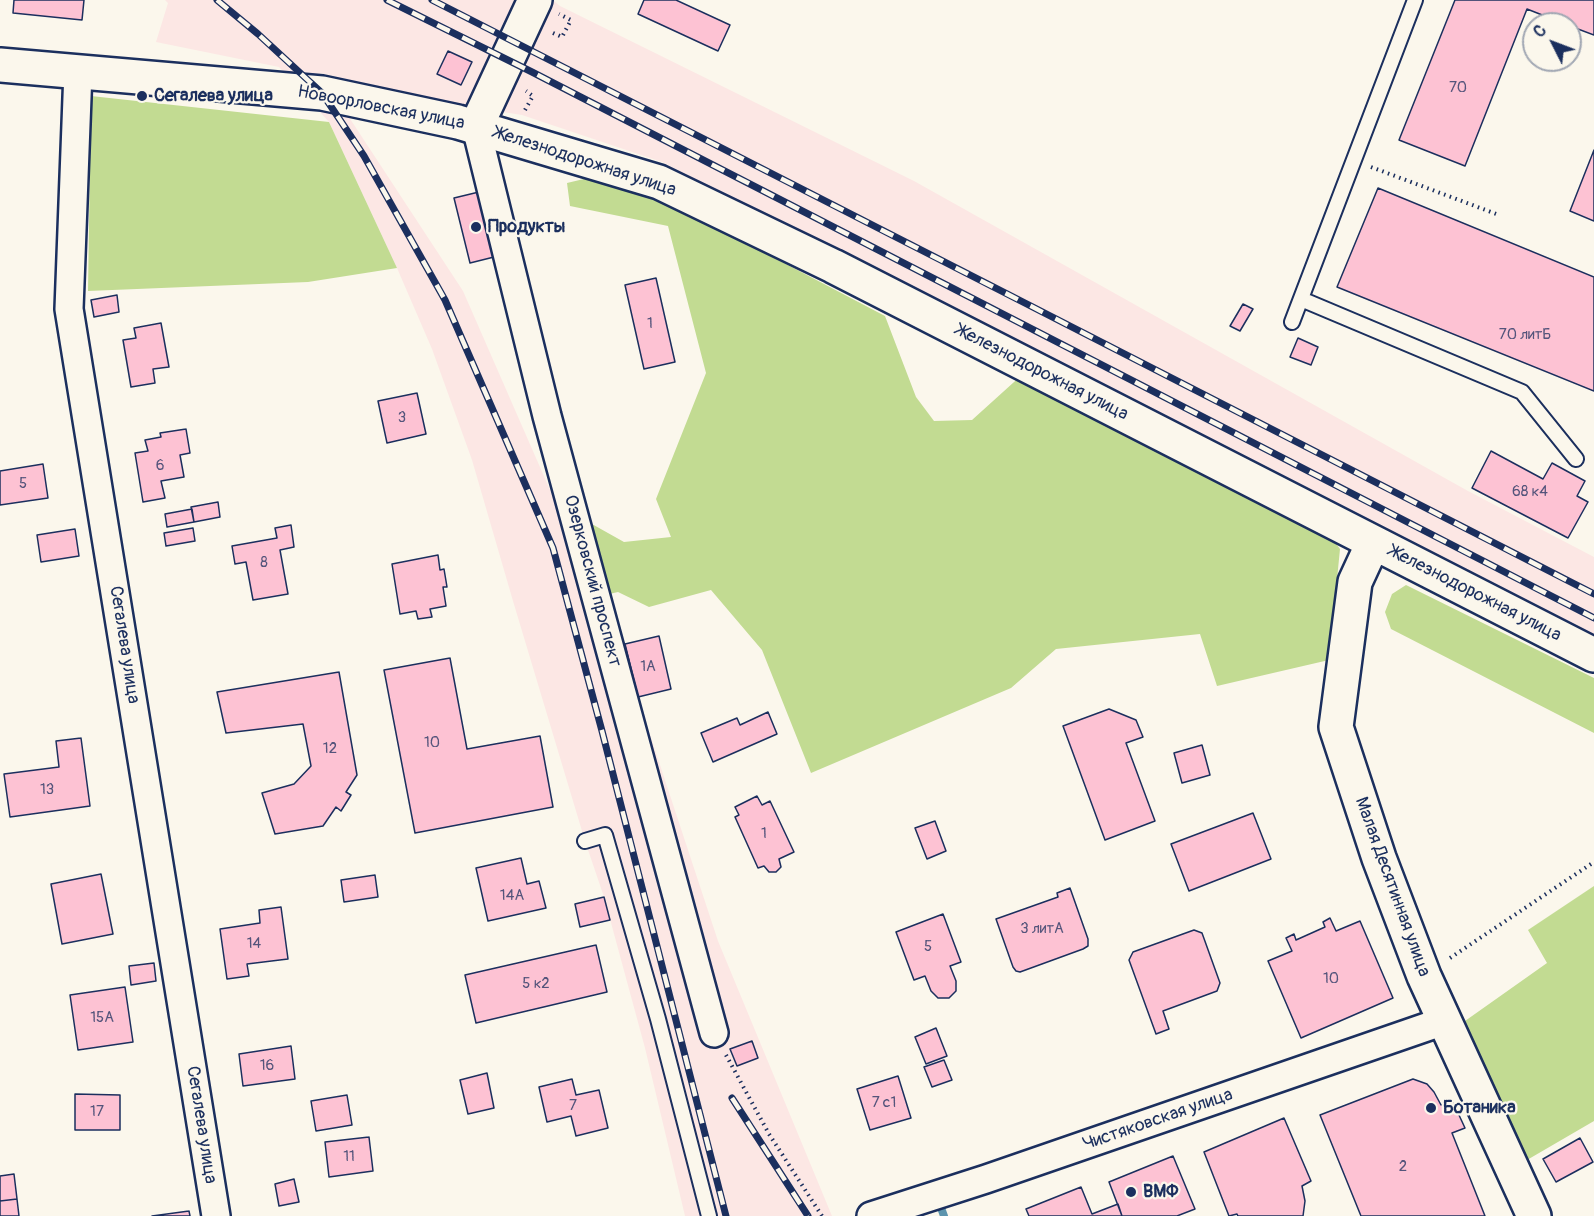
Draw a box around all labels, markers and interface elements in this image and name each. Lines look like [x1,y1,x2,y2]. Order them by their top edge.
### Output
north arrow [1522,12,1582,72]
text: С [1529,21,1551,42]
house number: 70 [1449,79,1467,97]
street label: Новоорловская улица [296,81,466,135]
place label: Сегалева улица [154,85,273,107]
marker: Сегалева улица [135,89,149,103]
street label: Железнодорожная улица [491,122,679,202]
place label: Продукты [488,216,565,238]
marker: Продукты [469,220,483,234]
house number: 1 [647,315,653,333]
street label: Железнодорожная улица [952,320,1132,426]
house number: 70 литБ [1499,326,1551,344]
house number: 3 [398,409,406,427]
house number: 6 [156,457,164,475]
house number: 5 [19,475,27,493]
house number: 68 к4 [1512,483,1548,501]
street label: Озерковский проспект [559,493,625,669]
street label: Железнодорожная улица [1385,541,1565,647]
house number: 8 [260,554,268,572]
street label: Сегалева улица [104,585,144,705]
house number: 1А [640,658,656,676]
house number: 10 [424,734,440,752]
house number: 12 [323,740,337,758]
house number: 13 [40,781,54,799]
street label: Малая Десятинная улица [1349,794,1435,980]
house number: 1 [761,825,767,843]
house number: 14А [500,887,524,905]
house number: 3 литА [1020,920,1064,938]
house number: 14 [247,935,261,953]
house number: 5 [924,938,932,956]
house number: 10 [1323,970,1339,988]
house number: 5 к2 [522,975,550,993]
house number: 15А [90,1009,114,1027]
house number: 16 [260,1057,274,1075]
street label: Сегалева улица [181,1065,221,1185]
street label: Чистяковская улица [1080,1084,1236,1156]
house number: 7 с1 [872,1094,896,1112]
house number: 7 [569,1097,577,1115]
place label: Ботаника [1443,1097,1516,1119]
marker: Ботаника [1424,1101,1438,1115]
house number: 17 [90,1103,104,1121]
house number: 11 [343,1148,355,1166]
house number: 2 [1399,1158,1407,1176]
place label: ВМФ [1143,1181,1178,1203]
marker: ВМФ [1124,1185,1138,1199]

